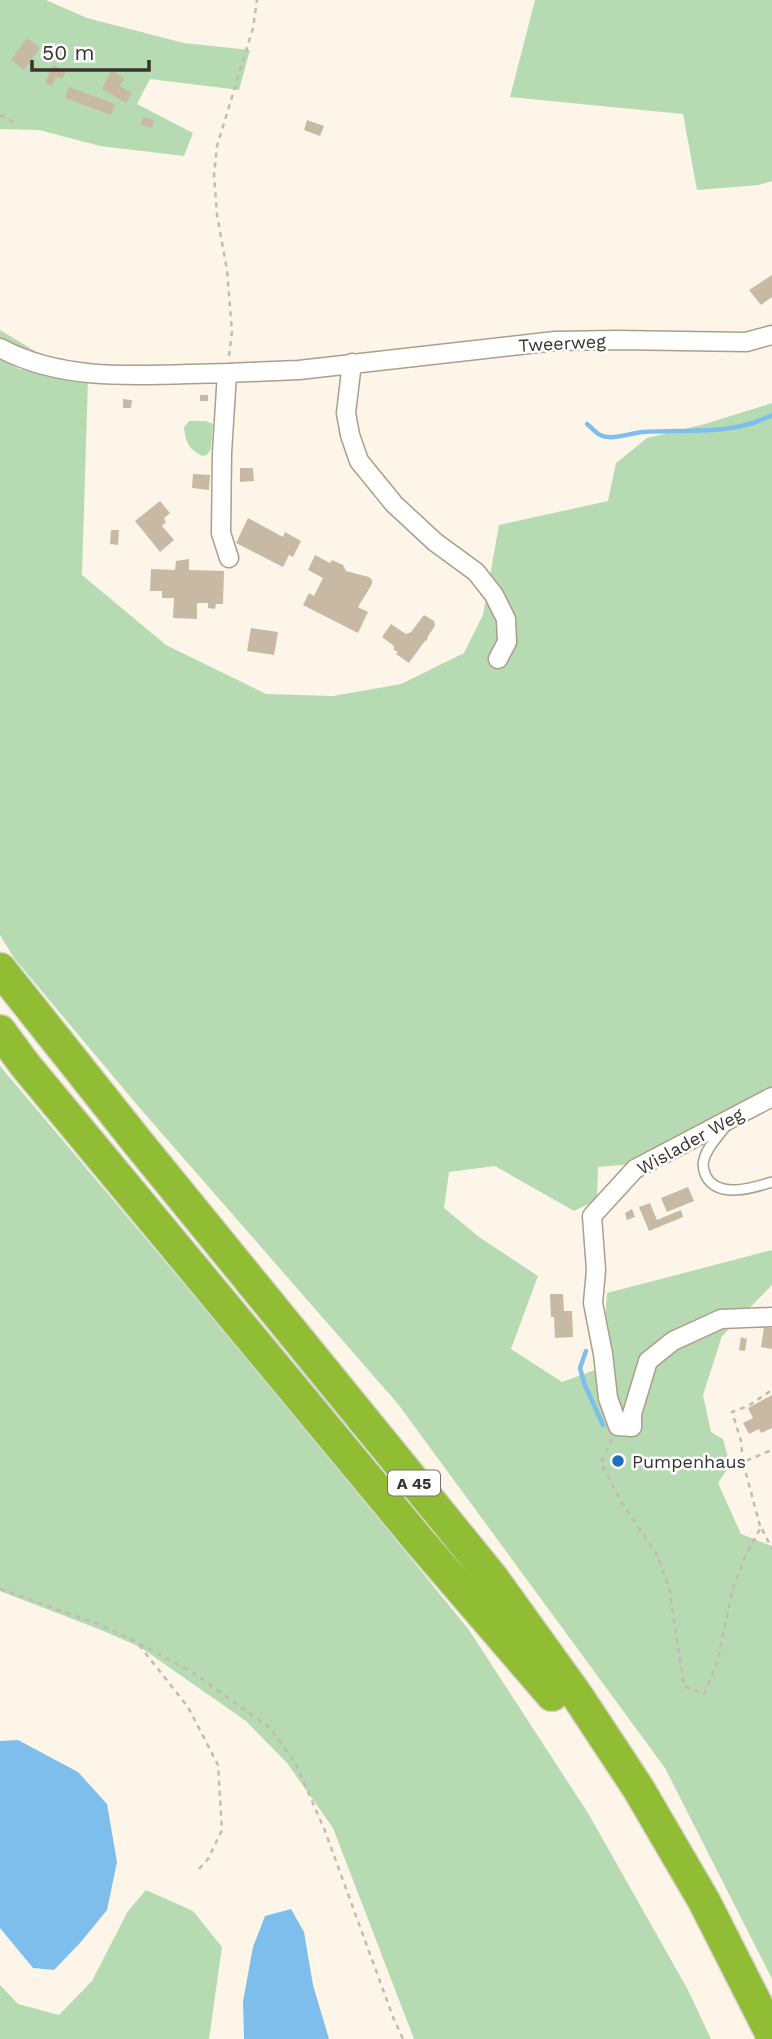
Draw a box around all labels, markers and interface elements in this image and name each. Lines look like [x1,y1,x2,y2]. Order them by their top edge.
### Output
scale bar [32,28,149,72]
text: 50 m [42,40,94,65]
street label: Tweerweg [518,330,607,356]
street label: Wislader Weg [633,1103,747,1179]
place label: Pumpenhaus [632,1451,746,1472]
marker: Pumpenhaus [610,1453,626,1469]
road number: A 45 [388,1470,440,1496]

